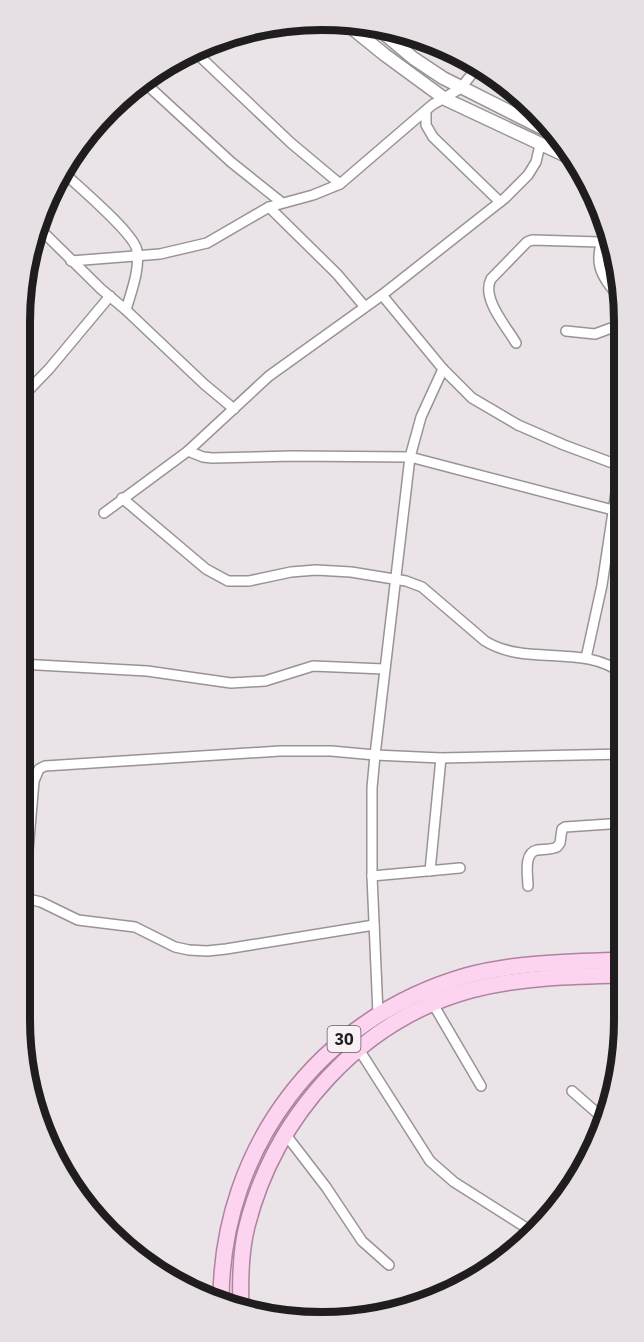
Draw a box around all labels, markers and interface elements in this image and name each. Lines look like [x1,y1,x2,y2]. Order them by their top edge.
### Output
road number: 30 [328,1026,360,1052]

